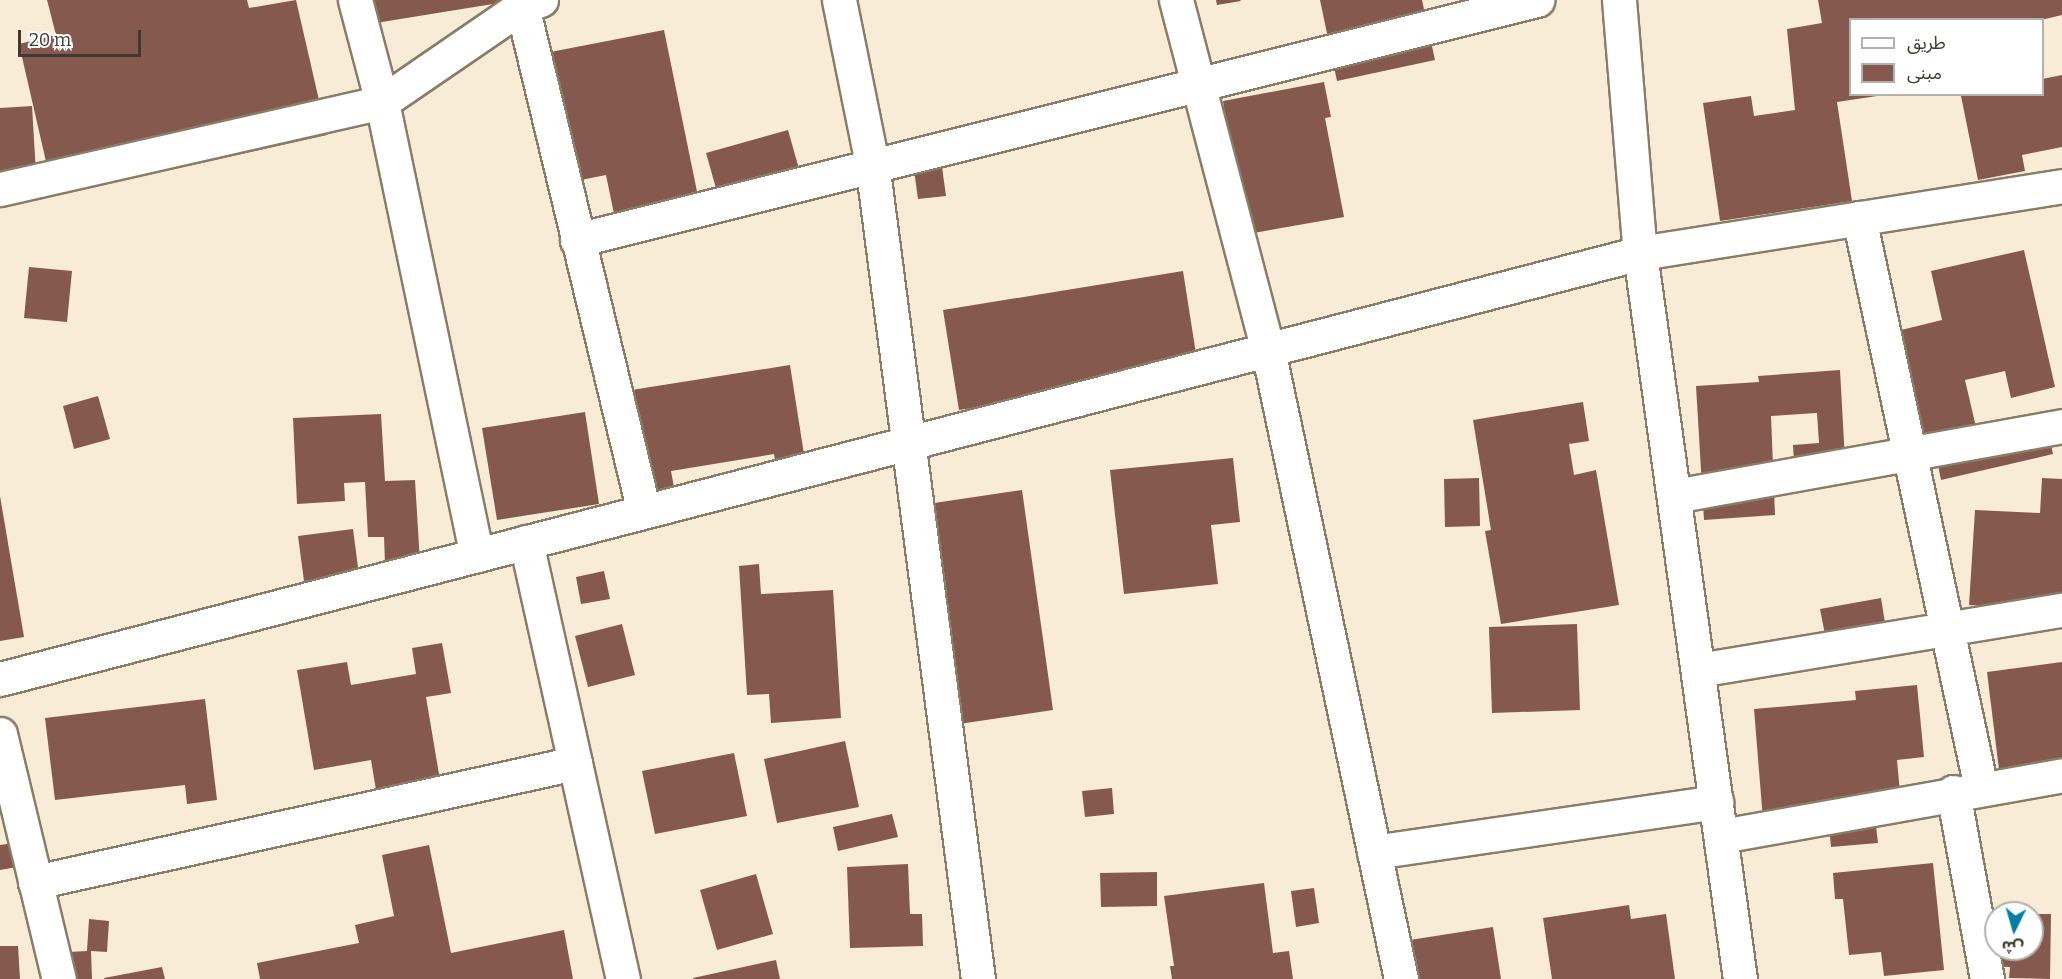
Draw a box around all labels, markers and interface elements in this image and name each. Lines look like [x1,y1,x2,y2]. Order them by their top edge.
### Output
scale bar [21,18,144,56]
legend [1849,18,2044,96]
text: 20 m [29,29,71,51]
text: طريق [1907,32,1946,54]
text: مبنى [1907,62,1942,84]
north arrow [1984,901,2044,961]
text: ش [2001,937,2024,958]

